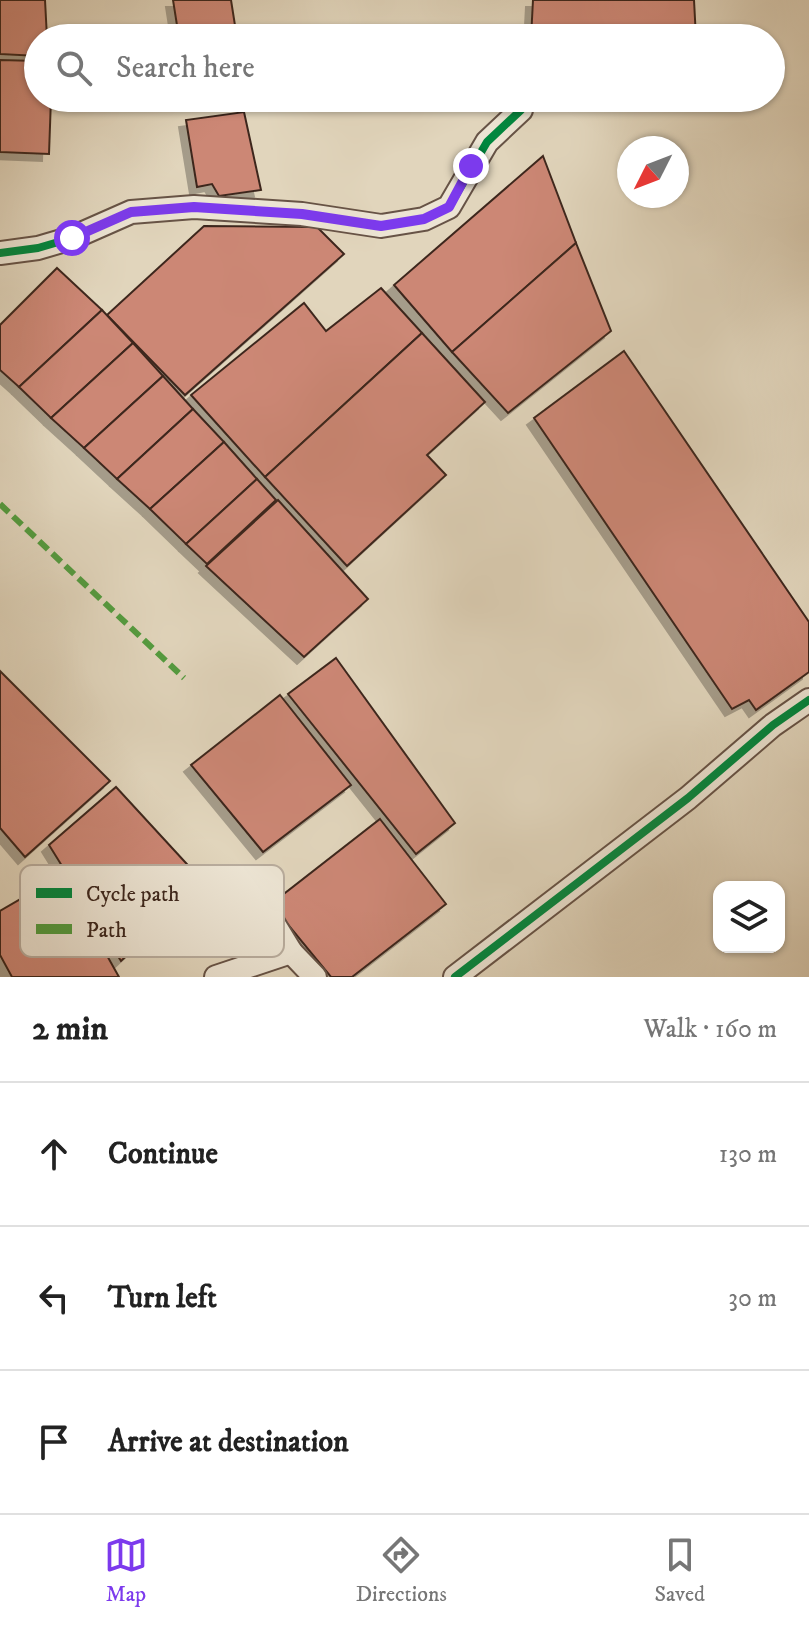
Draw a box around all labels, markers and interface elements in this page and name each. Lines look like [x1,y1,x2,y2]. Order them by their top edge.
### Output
search box [24,24,785,112]
icon: search [52,46,96,90]
text: Search here [116,50,255,87]
north arrow [617,136,689,208]
route end [453,148,489,184]
route start [54,220,90,256]
legend [20,865,284,957]
text: Cycle path [86,881,180,908]
map controls [713,881,785,953]
button: layers [713,881,785,953]
text: Path [86,917,127,944]
text: 2 min [32,1008,108,1050]
text: Walk · 160 m [644,1013,777,1046]
icon: ahead [32,1132,76,1176]
text: Continue [108,1136,218,1173]
text: 130 m [719,1138,777,1171]
icon: left [32,1276,76,1320]
text: Turn left [108,1280,217,1317]
text: 30 m [728,1282,777,1315]
icon: arrive [32,1420,76,1464]
text: Arrive at destination [108,1424,349,1461]
tab: Map [104,1533,148,1608]
tab: Directions [356,1533,447,1608]
tab: Saved [655,1533,705,1608]

